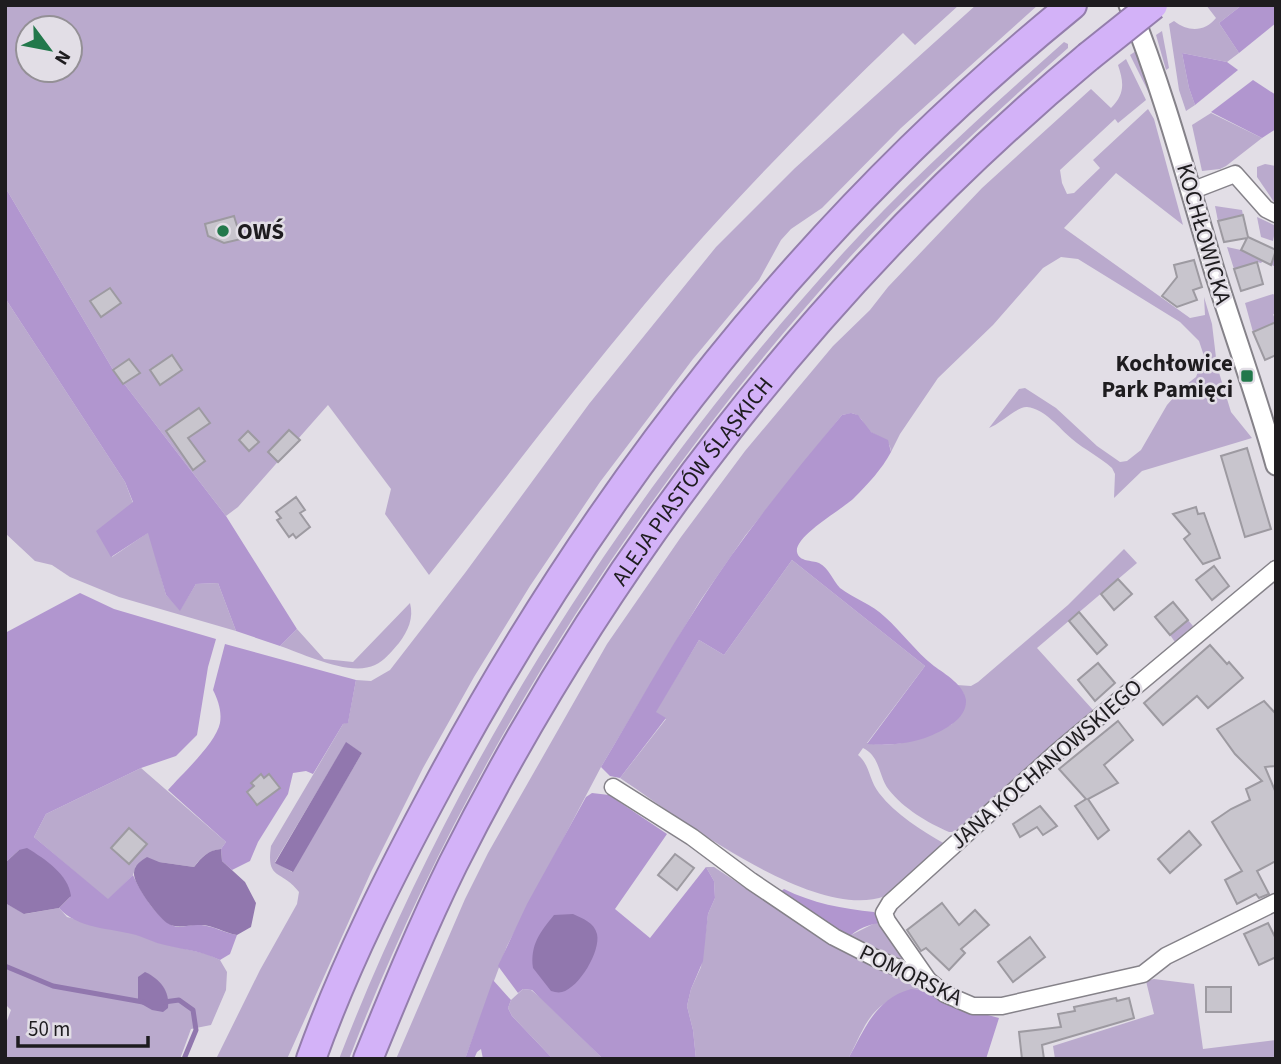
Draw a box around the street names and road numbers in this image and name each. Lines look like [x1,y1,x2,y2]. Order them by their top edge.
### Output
street label: KOCHŁOWICKA [1168,160,1240,309]
street label: ALEJA PIASTÓW ŚLĄSKICH [603,369,781,592]
street label: JANA KOCHANOWSKIEGO [943,671,1149,857]
street label: POMORSKA [854,936,969,1014]

